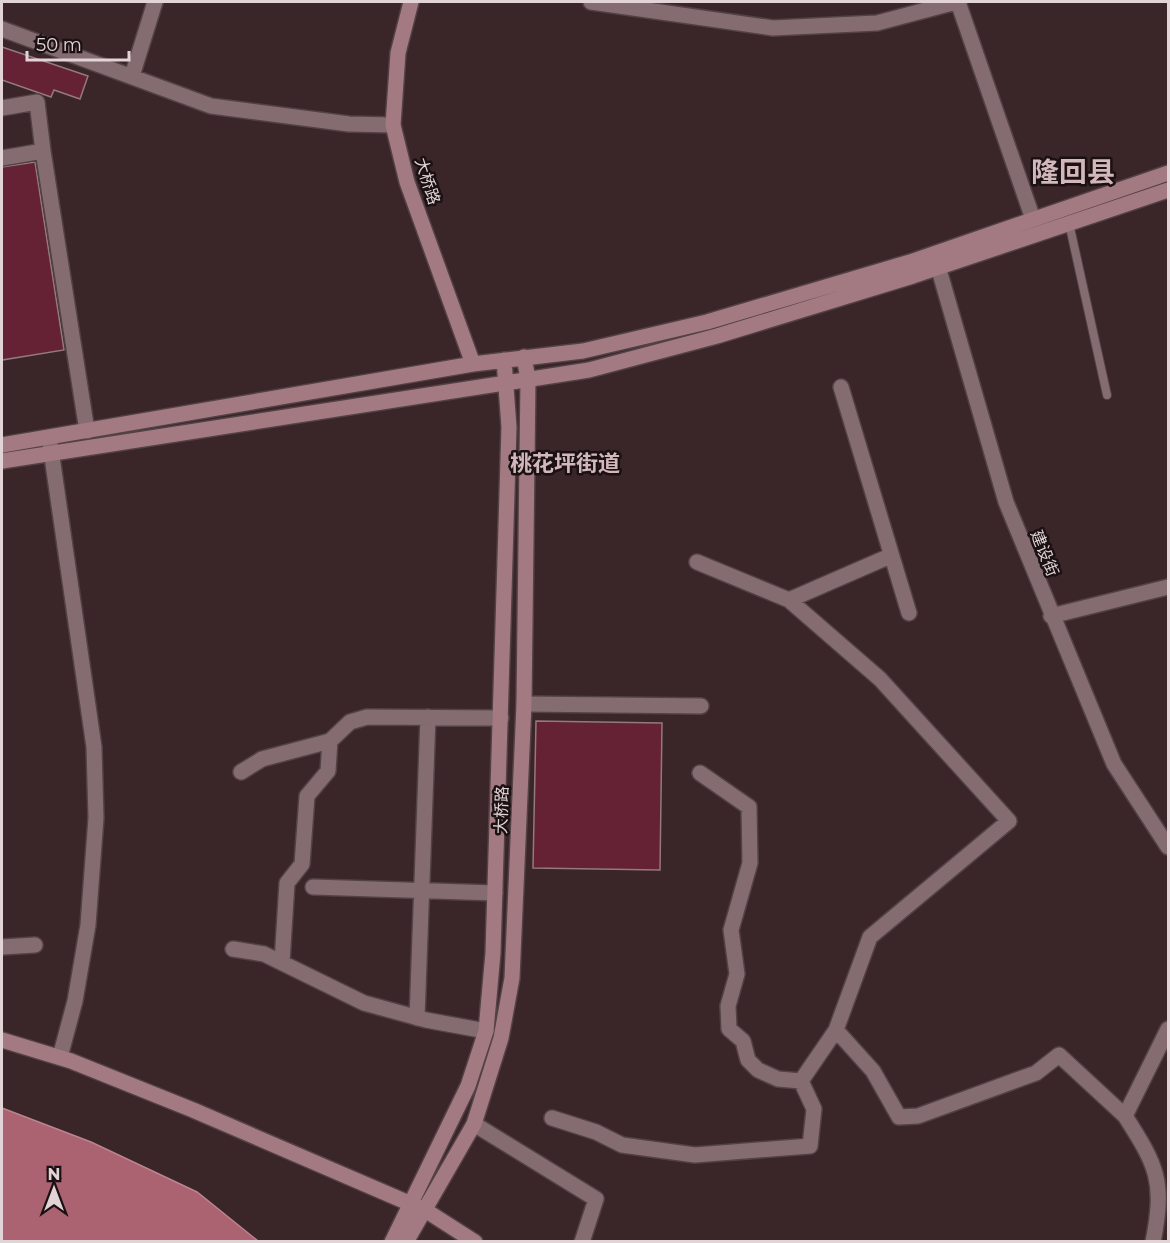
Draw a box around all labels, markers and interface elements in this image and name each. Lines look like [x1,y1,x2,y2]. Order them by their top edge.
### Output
scale bar [27,24,129,62]
text: 50 m [36,34,82,56]
street label: 大桥路 [411,155,444,207]
district label: 隆回县 [1031,155,1115,189]
district label: 桃花坪街道 [510,450,620,477]
street label: 建设街 [1027,527,1062,579]
street label: 大桥路 [491,786,512,834]
north arrow [24,1159,84,1219]
text: N [48,1165,60,1184]

